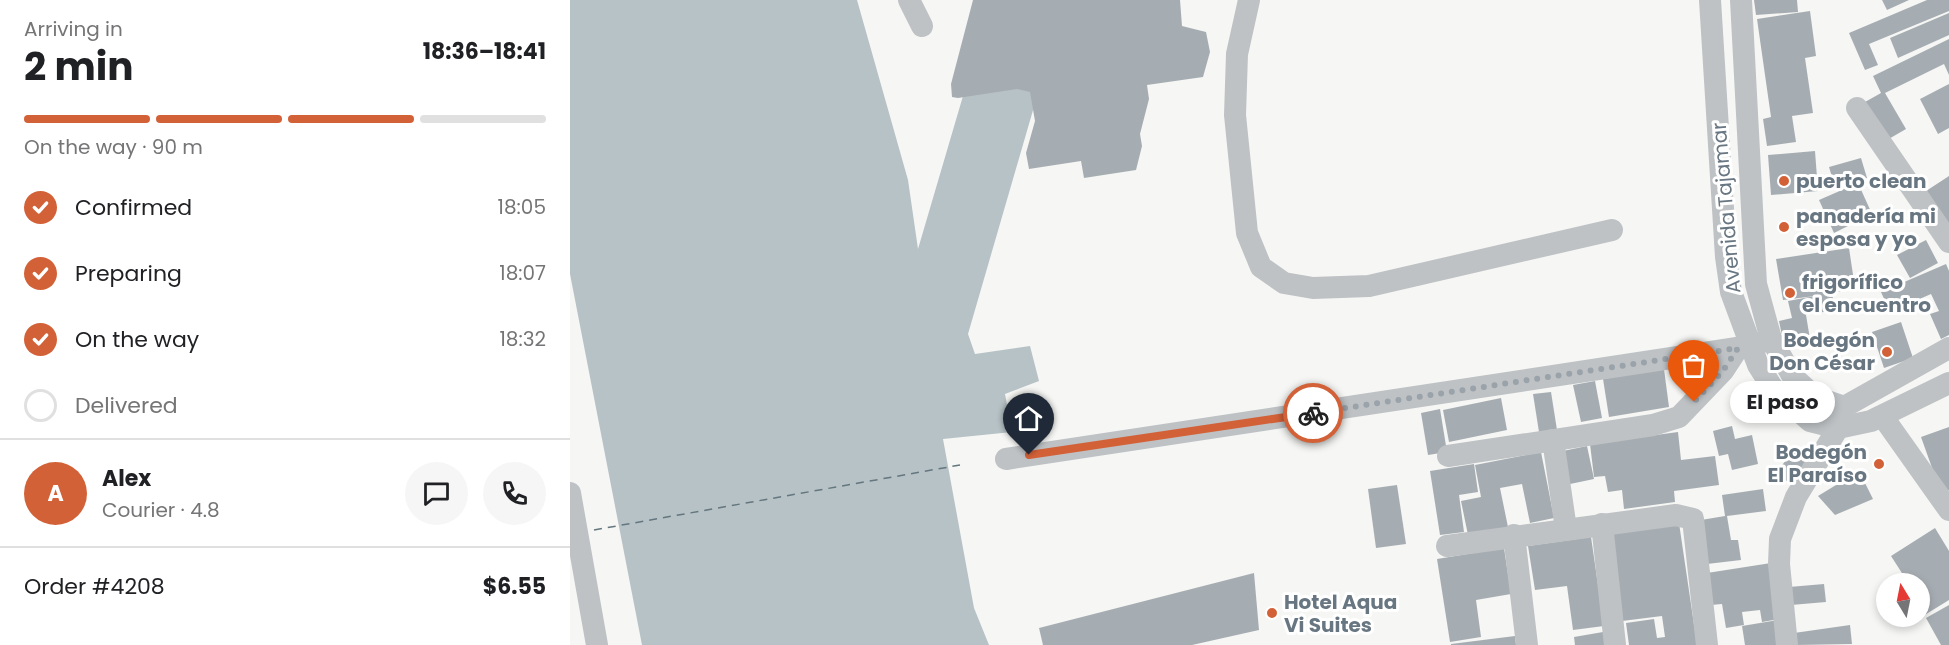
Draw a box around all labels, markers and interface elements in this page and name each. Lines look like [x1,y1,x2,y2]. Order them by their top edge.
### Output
text: Arriving in [24,15,123,43]
text: 18:36–18:41 [423,36,546,67]
text: 2 min [24,39,134,94]
street label: Avenida Tajamar [1705,121,1747,295]
text: On the way · 90 m [24,133,203,161]
place label: puerto clean [1796,167,1926,195]
marker: puerto clean [1777,174,1791,188]
icon: check [24,191,57,224]
text: Confirmed [75,192,192,223]
text: 18:05 [498,193,546,221]
place label: panadería mi esposa y yo [1796,202,1936,253]
marker: panadería mi esposa y yo [1777,220,1791,234]
icon: check [24,257,57,290]
text: Preparing [75,258,182,289]
text: 18:07 [499,259,546,287]
place label: frigorífico el encuentro [1802,268,1931,319]
marker: frigorífico el encuentro [1783,286,1797,300]
icon: check [24,323,57,356]
text: On the way [75,324,199,355]
text: 18:32 [499,325,546,353]
place label: Bodegón Don César [1769,326,1875,377]
pin [1668,340,1719,402]
marker: Bodegón Don César [1880,345,1894,359]
icon: bag [1677,349,1710,382]
callout: El paso [1730,381,1835,423]
courier [1283,383,1343,443]
text: El paso [1746,388,1819,416]
text: Delivered [75,390,178,421]
pin [1003,393,1054,455]
icon: bike [1297,397,1330,430]
icon: home [1012,402,1045,435]
place label: Bodegón El Paraíso [1768,438,1867,489]
marker: Bodegón El Paraíso [1872,457,1886,471]
button: chat [405,462,468,525]
button: phone [483,462,546,525]
text: Alex [102,463,151,494]
text: A [47,478,64,509]
text: Courier · 4.8 [102,496,220,524]
text: Order #4208 [24,571,165,602]
text: $6.55 [483,571,546,602]
north arrow [1876,573,1930,627]
map controls [1876,573,1930,627]
place label: Hotel Aqua Vi Suites [1284,588,1397,639]
marker: Hotel Aqua Vi Suites [1265,606,1279,620]

